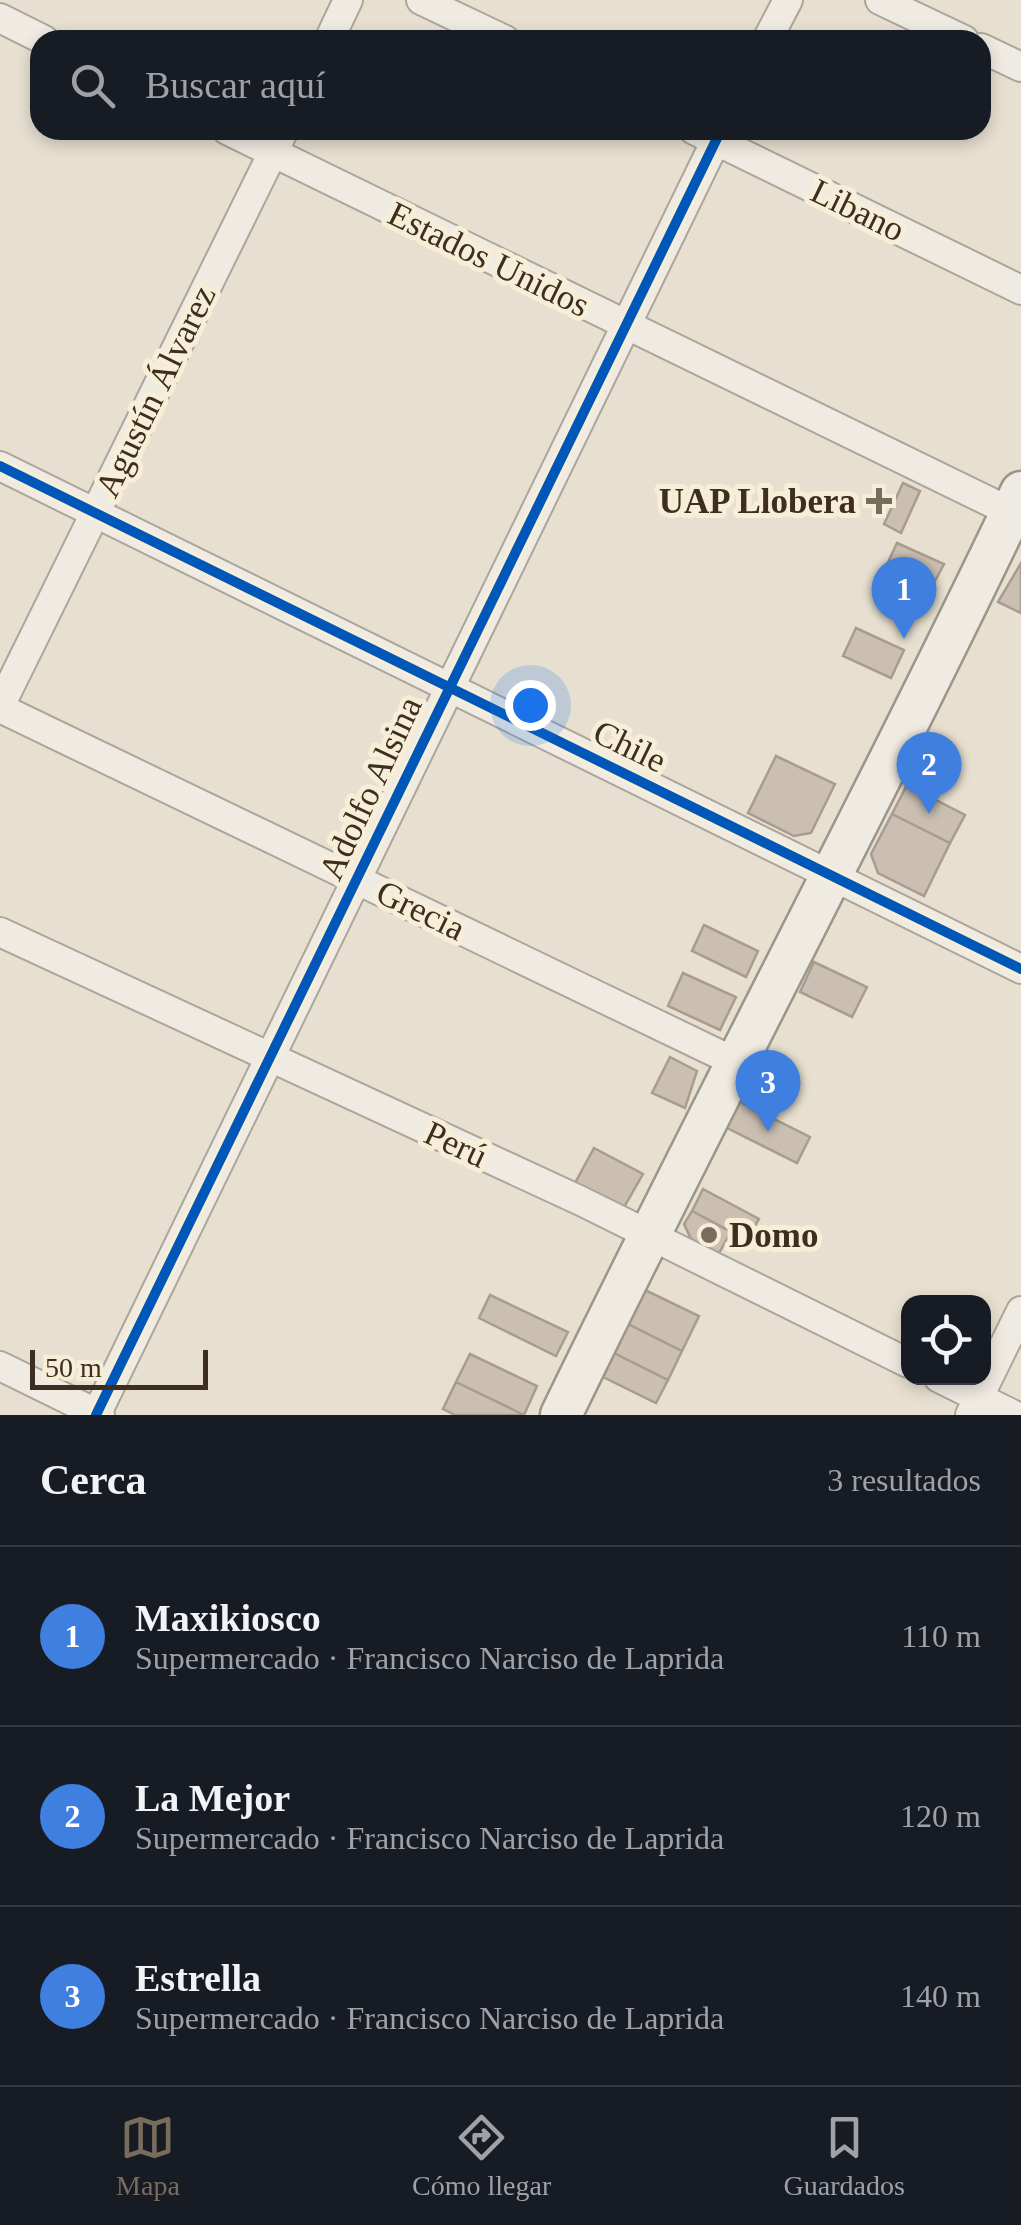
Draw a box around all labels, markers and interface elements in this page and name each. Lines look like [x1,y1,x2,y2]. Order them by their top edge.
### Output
search box [30,30,991,140]
icon: search [65,58,120,113]
text: Buscar aquí [145,64,325,106]
street label: Libano [805,171,911,250]
street label: Estados Unidos [382,194,596,325]
street label: Agustín Álvarez [87,279,223,503]
place label: UAP Llobera [659,482,856,521]
marker: UAP Llobera [866,488,892,514]
pin: 1 [872,556,936,639]
your location [505,680,556,731]
street label: Adolfo Alsina [311,690,430,886]
street label: Chile [587,712,672,781]
pin: 2 [896,732,962,814]
street label: Grecia [370,872,472,949]
pin: 3 [736,1050,800,1132]
street label: Perú [418,1113,493,1176]
place label: Domo [729,1216,818,1255]
marker: Domo [698,1224,720,1246]
map controls [901,1295,991,1385]
button: locate [901,1295,991,1385]
scale bar [30,1345,208,1390]
text: 50 m [45,1352,102,1383]
text: Cerca [40,1457,147,1503]
text: 3 resultados [827,1462,981,1498]
text: Maxikiosco [135,1597,321,1639]
text: 1 [65,1618,81,1654]
text: 110 m [901,1618,981,1654]
text: Supermercado · Francisco Narciso de Laprida [135,1640,724,1676]
text: La Mejor [135,1777,290,1819]
text: 2 [65,1798,81,1834]
text: 120 m [900,1798,981,1834]
text: Supermercado · Francisco Narciso de Laprida [135,1820,724,1856]
text: Estrella [135,1957,261,1999]
text: 3 [65,1978,81,2014]
text: 140 m [900,1978,981,2014]
text: Supermercado · Francisco Narciso de Laprida [135,2000,724,2036]
tab: Mapa [116,2110,180,2202]
tab: Cómo llegar [412,2110,551,2202]
tab: Guardados [784,2110,905,2202]

